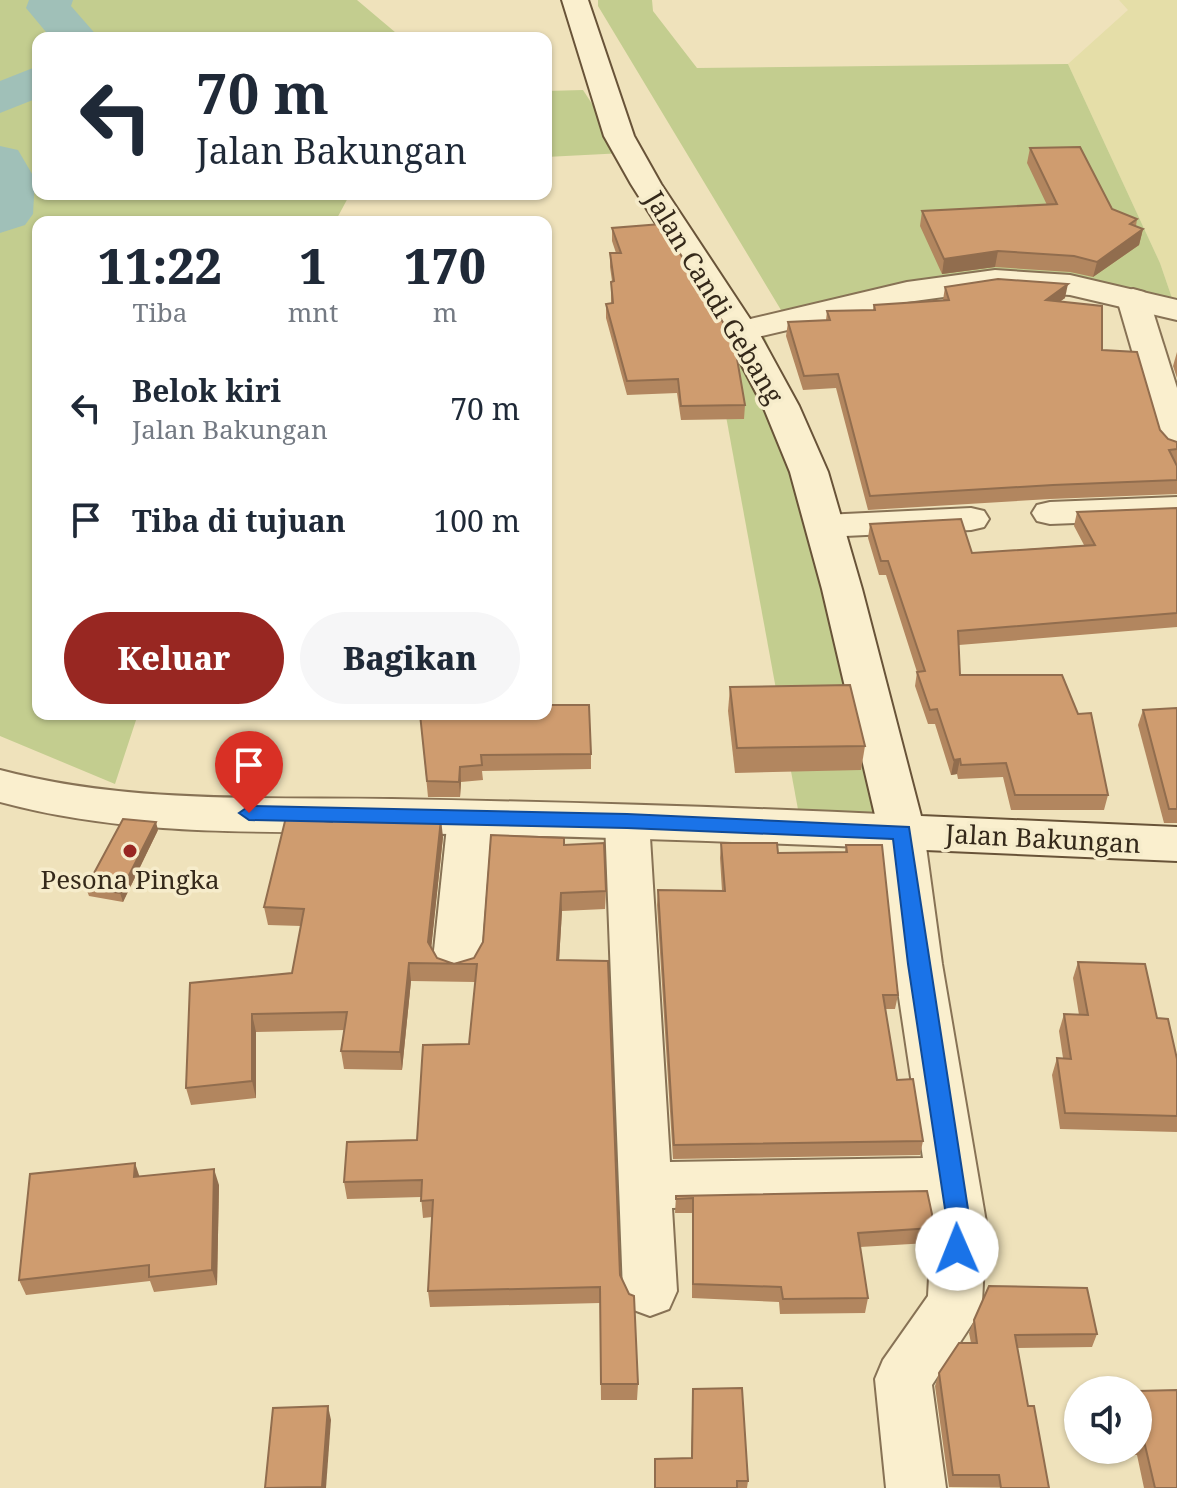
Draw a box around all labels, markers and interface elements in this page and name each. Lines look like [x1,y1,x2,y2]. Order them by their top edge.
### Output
text: 70 m [196,54,329,130]
icon: left [64,64,168,168]
text: Jalan Bakungan [196,126,467,175]
street label: Jalan Candi Gebang [637,183,793,410]
text: 11:22 [98,233,222,298]
text: 1 [299,233,327,298]
text: 170 [404,233,486,298]
text: Tiba [132,294,187,330]
text: mnt [288,294,338,330]
text: m [433,294,457,330]
text: Belok kiri [132,370,281,411]
icon: left [64,386,108,430]
text: 70 m [450,388,520,429]
text: Jalan Bakungan [132,411,328,447]
icon: arrive [64,498,108,542]
text: Tiba di tujuan [132,500,346,541]
text: 100 m [434,500,520,541]
button: Keluar [64,612,284,704]
button: Bagikan [300,612,520,704]
pin [215,731,283,813]
icon: arrive [227,743,271,787]
street label: Jalan Bakungan [943,815,1142,861]
marker: Pesona Pingka [121,842,139,860]
place label: Pesona Pingka [40,861,220,897]
position arrow [915,1207,999,1291]
map controls [1064,1376,1152,1464]
button: sound [1064,1376,1152,1464]

